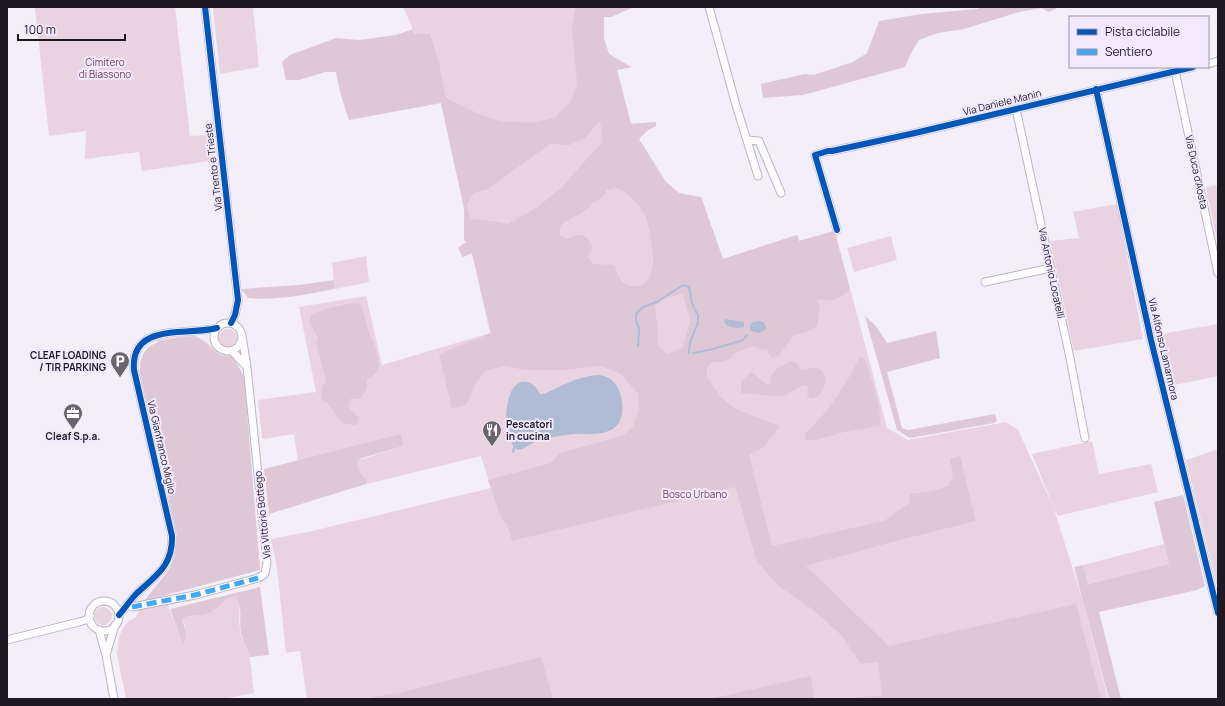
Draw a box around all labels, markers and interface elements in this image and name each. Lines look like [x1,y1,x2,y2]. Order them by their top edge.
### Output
scale bar [18,16,125,42]
legend [1069,16,1209,68]
text: 100 m [24,21,56,38]
text: Pista ciclabile [1105,23,1180,40]
text: Sentiero [1105,43,1152,60]
park label: Cimitero di Biassono [79,55,131,81]
street label: Via Daniele Manin [961,85,1043,119]
street label: Via Trento e Trieste [201,122,225,212]
street label: Via Duca d'Aosta [1182,134,1212,210]
street label: Via Antonio Locatelli [1036,226,1068,320]
street label: Via Alfonso Lamarmora [1145,297,1183,401]
place label: CLEAF LOADING / TIR PARKING [30,348,107,374]
parking icon: CLEAF LOADING / TIR PARKING [109,350,131,378]
street label: Via Gianfranco Miglio [144,399,180,495]
office icon: Cleaf S.p.a. [62,402,84,430]
place label: Pescatori in cucina [506,417,552,443]
restaurant icon: Pescatori in cucina [481,419,503,447]
place label: Cleaf S.p.a. [46,429,100,443]
street label: Via Vittorio Bottego [250,470,274,560]
park label: Bosco Urbano [663,487,727,501]

